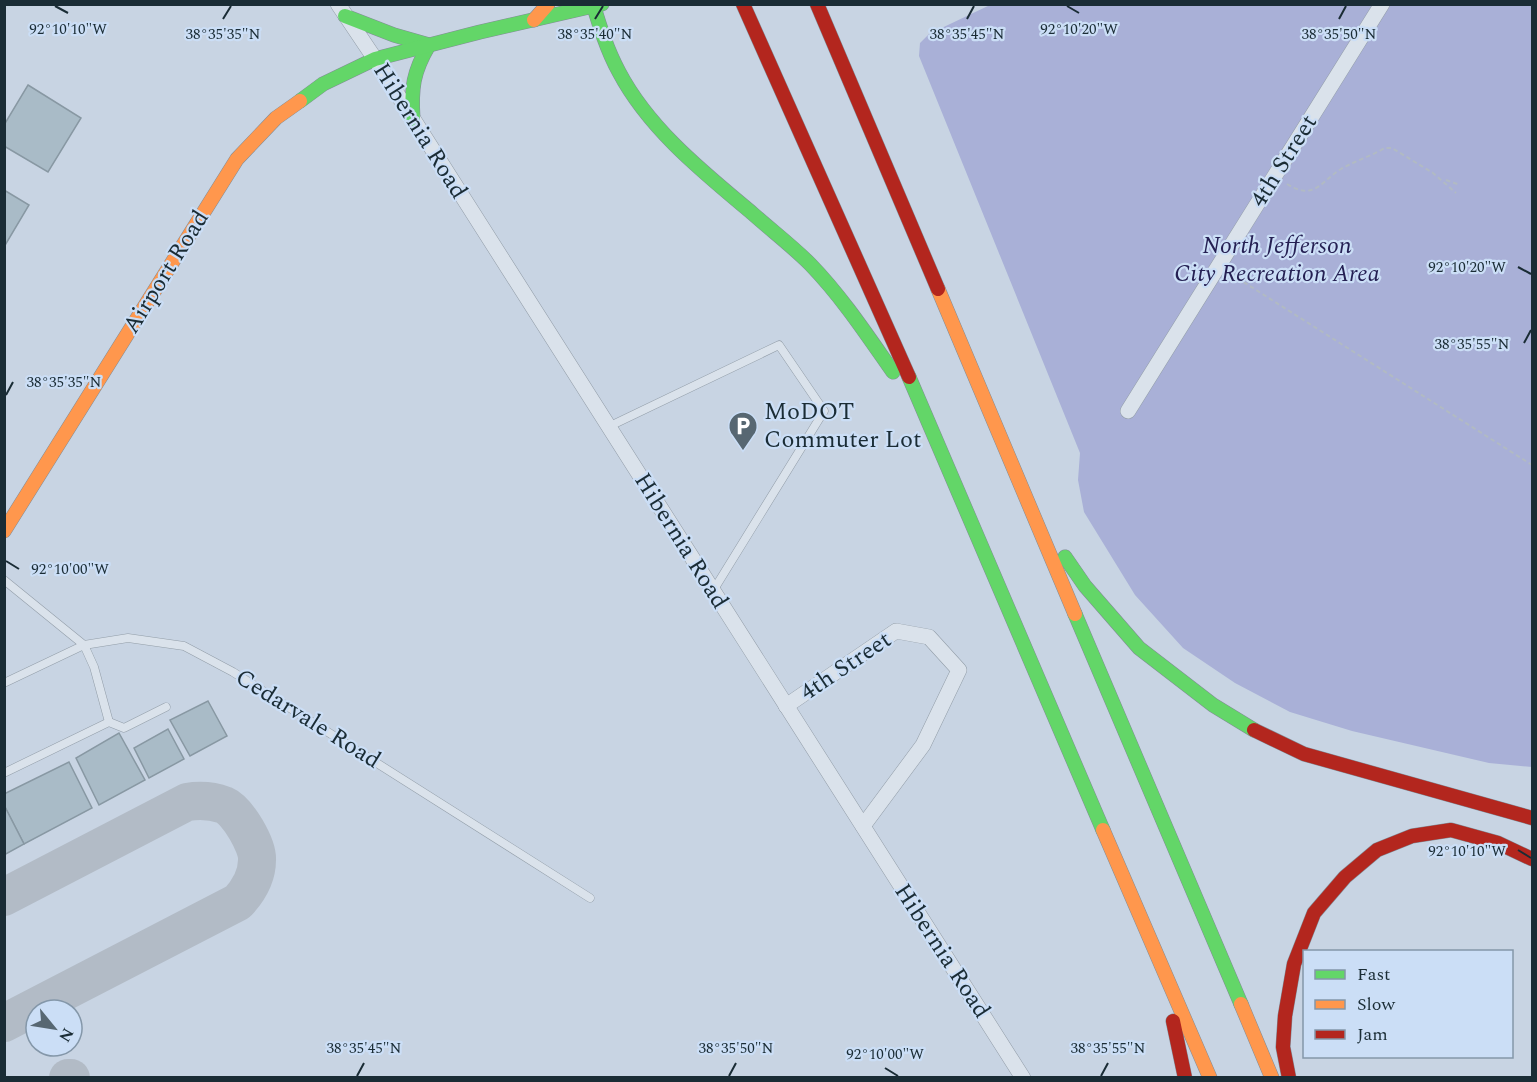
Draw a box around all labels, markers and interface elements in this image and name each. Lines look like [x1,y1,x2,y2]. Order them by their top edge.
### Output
text: 92°10'10"W [29,18,107,41]
text: 92°10'20"W [1040,18,1118,41]
text: 38°35'35"N [186,23,261,46]
text: 38°35'40"N [558,23,633,46]
text: 38°35'45"N [930,23,1005,46]
text: 38°35'50"N [1302,23,1377,46]
street label: Hibernia Road [364,56,476,206]
street label: 4th Street [1241,108,1327,214]
street label: Airport Road [114,203,218,341]
park label: North Jefferson City Recreation Area [1174,228,1380,292]
text: 92°10'20"W [1428,256,1506,279]
text: 38°35'55"N [1435,333,1510,356]
text: 38°35'35"N [27,371,102,394]
place label: MoDOT Commuter Lot [764,394,921,458]
parking icon: MoDOT Commuter Lot [727,410,759,452]
street label: Hibernia Road [625,466,737,616]
text: 92°10'00"W [31,558,109,581]
street label: 4th Street [793,622,899,710]
street label: Cedarvale Road [228,660,388,778]
text: 92°10'10"W [1428,840,1506,863]
street label: Hibernia Road [885,876,999,1026]
legend [1303,950,1513,1058]
text: Fast [1357,961,1390,988]
text: Slow [1357,991,1396,1018]
north arrow [24,998,84,1058]
text: Jam [1357,1021,1388,1048]
text: N [52,1023,80,1047]
text: 38°35'45"N [327,1037,402,1060]
text: 38°35'50"N [699,1037,774,1060]
text: 38°35'55"N [1071,1037,1146,1060]
text: 92°10'00"W [846,1043,924,1066]

